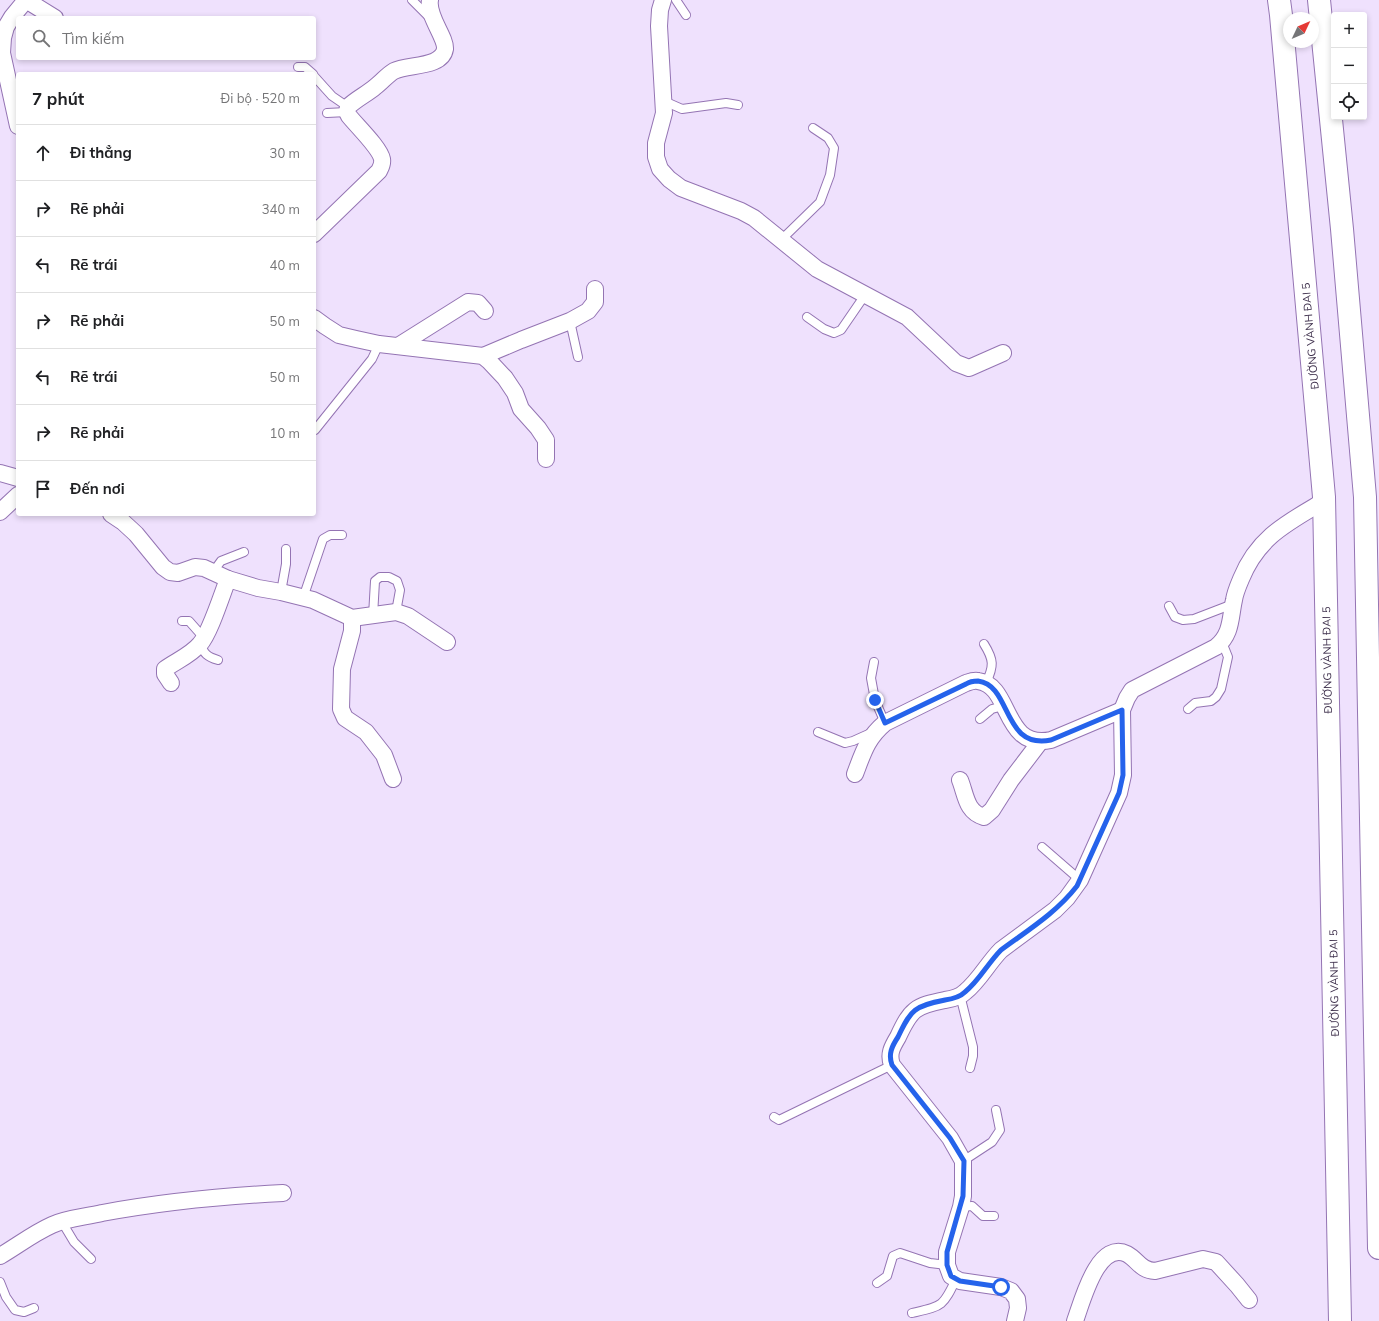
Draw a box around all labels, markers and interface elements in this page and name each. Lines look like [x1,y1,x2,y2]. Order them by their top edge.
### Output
north arrow [1283,12,1319,48]
map controls [1331,12,1367,120]
button: + [1331,12,1367,48]
search box [16,16,316,60]
icon: search [30,27,52,49]
text: Tìm kiếm [62,29,124,48]
button: − [1331,48,1367,84]
button: locate [1331,84,1367,120]
text: 7 phút [32,88,84,109]
text: Đi bộ · 520 m [221,90,300,106]
icon: ahead [32,142,54,164]
text: Đi thẳng [70,143,132,162]
text: 30 m [270,145,300,161]
icon: right [32,198,54,220]
text: Rẽ phải [70,199,124,218]
text: 340 m [262,201,300,217]
icon: left [32,254,54,276]
text: Rẽ trái [70,255,117,274]
text: 40 m [270,257,300,273]
street label: ĐƯỜNG VÀNH ĐAI 5 [1298,282,1322,390]
icon: right [32,310,54,332]
text: Rẽ phải [70,311,124,330]
text: 50 m [270,313,300,329]
icon: left [32,366,54,388]
text: Rẽ trái [70,367,117,386]
text: 50 m [270,369,300,385]
icon: right [32,422,54,444]
text: Rẽ phải [70,423,124,442]
text: 10 m [270,425,300,441]
icon: arrive [32,478,54,500]
text: Đến nơi [70,479,125,498]
street label: ĐƯỜNG VÀNH ĐAI 5 [1319,606,1335,714]
route end [866,691,884,709]
street label: ĐƯỜNG VÀNH ĐAI 5 [1326,929,1342,1037]
route start [992,1278,1010,1296]

